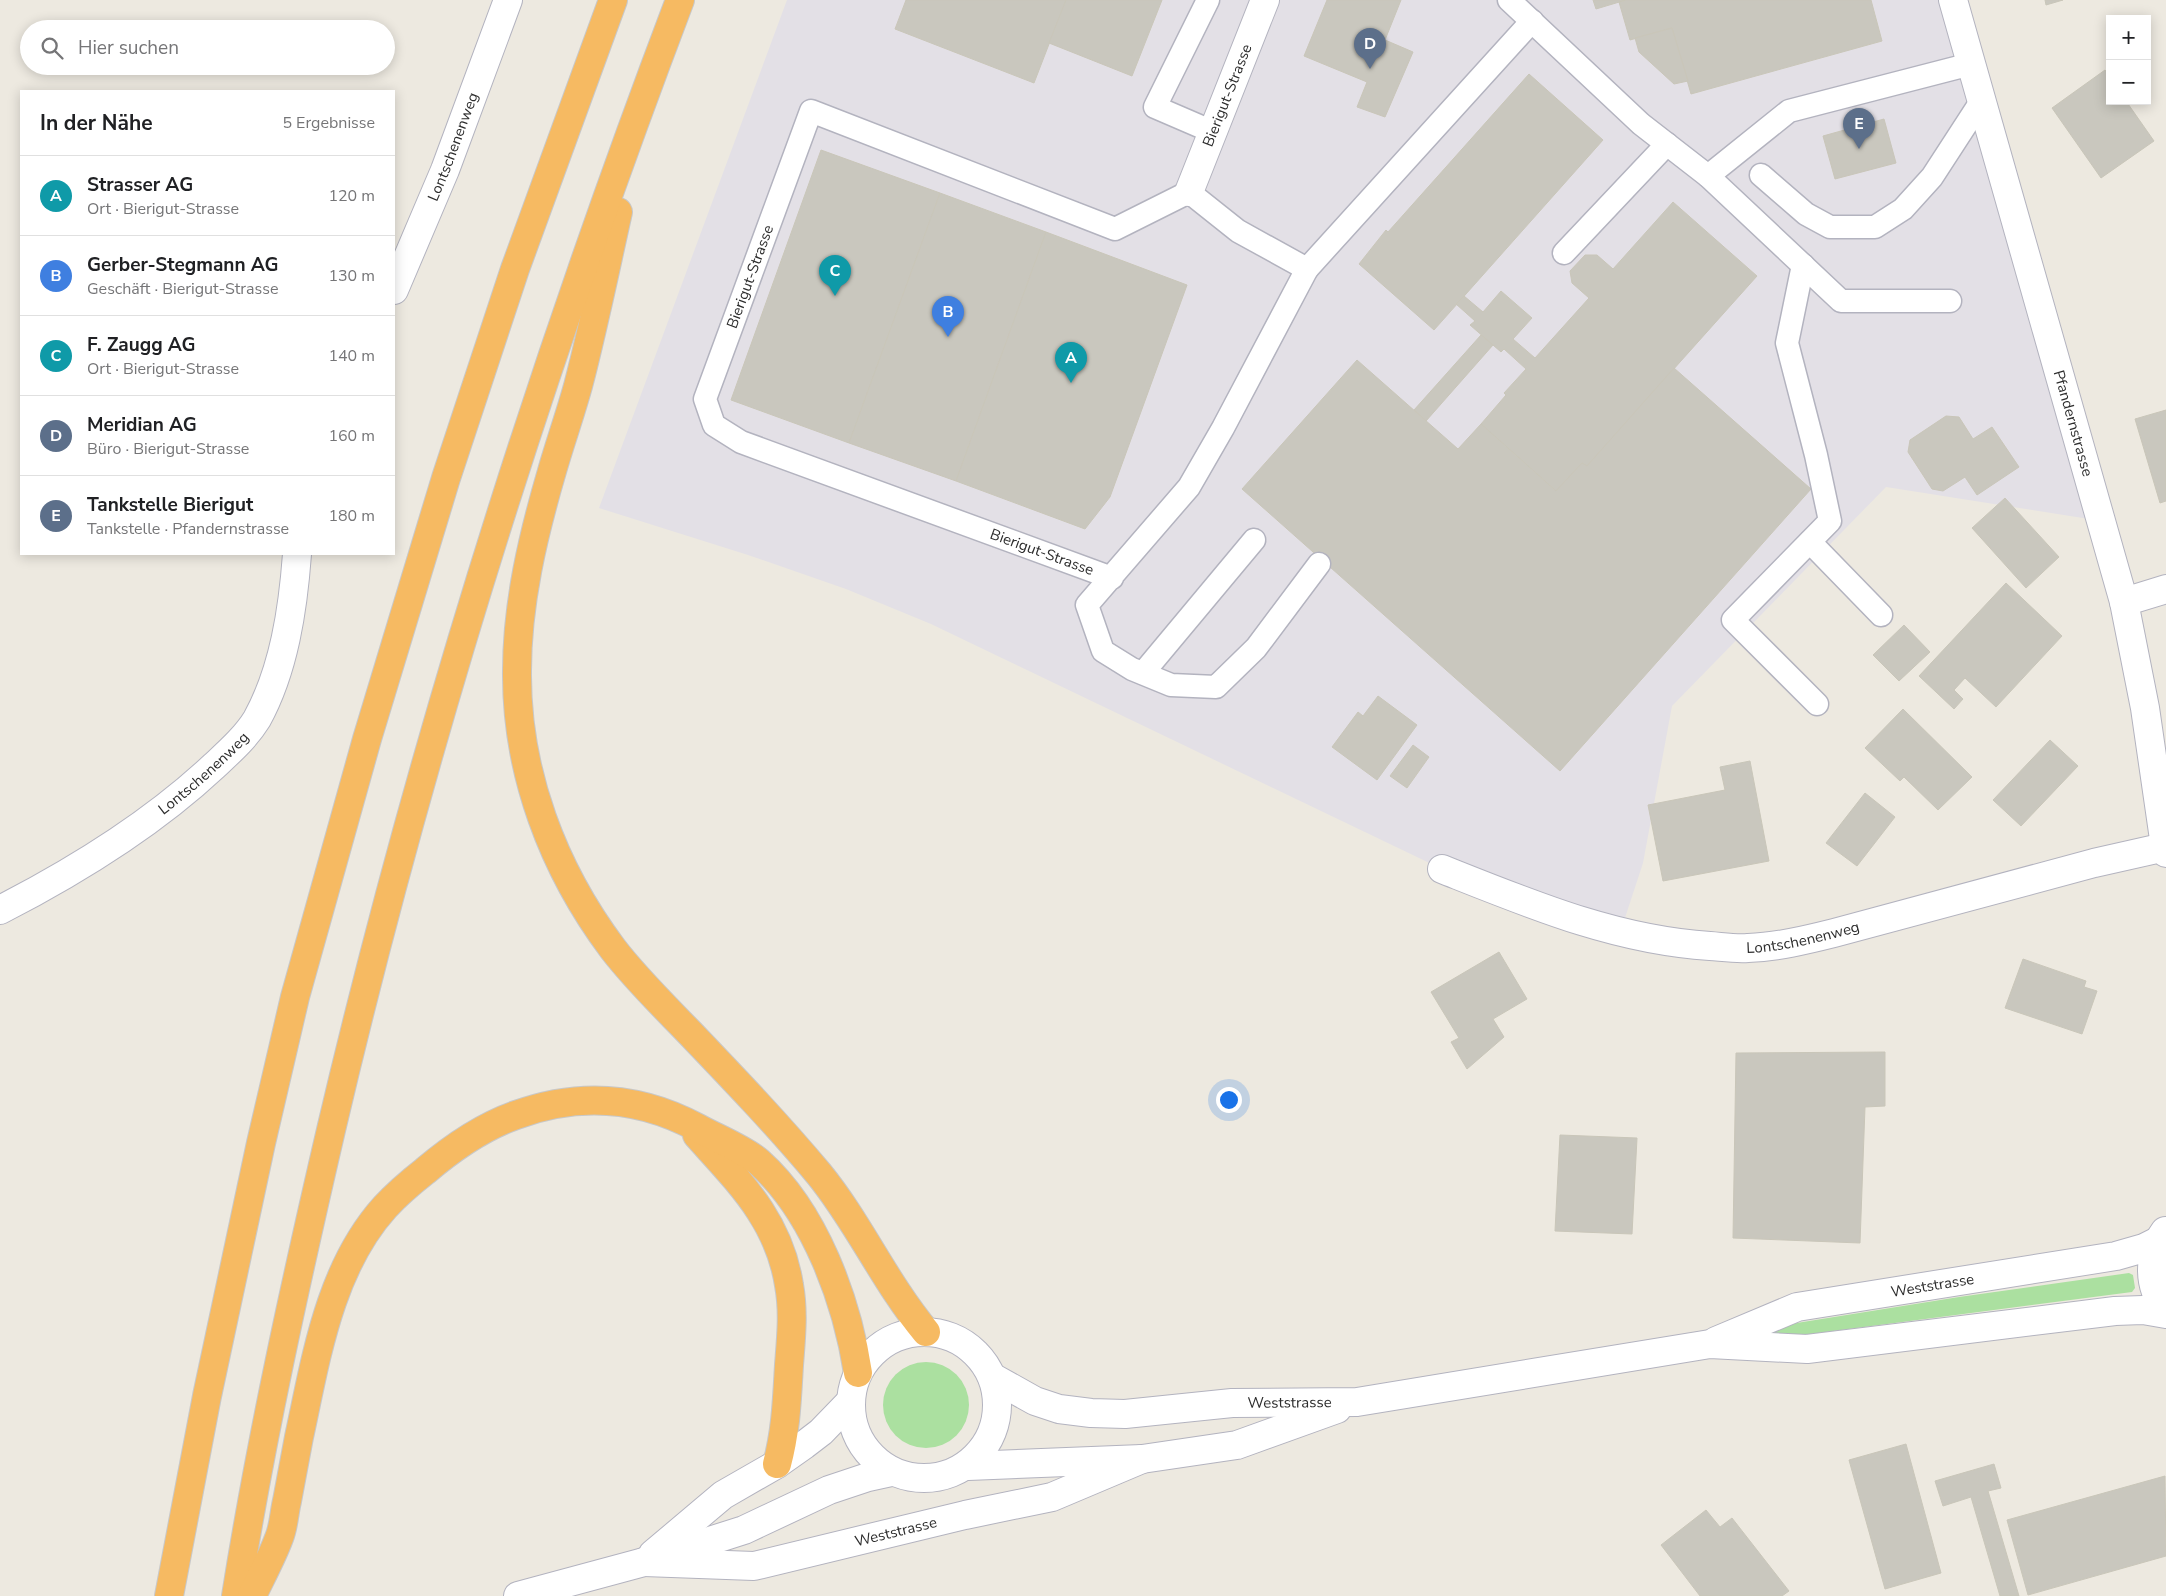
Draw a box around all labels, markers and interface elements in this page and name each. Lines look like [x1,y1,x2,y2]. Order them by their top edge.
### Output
map controls [2106,15,2151,105]
button: + [2106,15,2151,60]
search box [20,20,395,75]
pin: D [1354,28,1386,69]
icon: search [38,34,66,62]
text: Hier suchen [78,35,179,61]
street label: Bierigut-Strasse [1198,41,1257,150]
button: − [2106,60,2151,105]
street label: Lontschenenweg [423,89,483,204]
pin: E [1843,108,1875,149]
text: In der Nähe [40,109,153,137]
text: 5 Ergebnisse [282,112,375,134]
text: Strasser AG [87,172,193,198]
text: A [50,185,62,207]
text: 120 m [328,185,375,207]
text: Ort · Bierigut-Strasse [87,198,239,220]
street label: Bierigut-Strasse [722,222,778,331]
text: Gerber-Stegmann AG [87,252,278,278]
pin: C [819,255,851,296]
text: B [50,265,62,287]
text: 130 m [328,265,375,287]
text: Geschäft · Bierigut-Strasse [87,278,278,300]
pin: B [932,296,964,337]
text: F. Zaugg AG [87,332,196,358]
pin: A [1055,342,1087,383]
text: C [51,345,61,367]
text: 140 m [328,345,375,367]
text: Ort · Bierigut-Strasse [87,358,239,380]
street label: Pfandernstrasse [2049,368,2098,479]
text: Meridian AG [87,412,197,438]
text: D [50,425,62,447]
text: 160 m [328,425,375,447]
text: Büro · Bierigut-Strasse [87,438,249,460]
text: Tankstelle Bierigut [87,492,253,518]
text: E [51,505,61,527]
text: 180 m [328,505,375,527]
text: Tankstelle · Pfandernstrasse [87,518,289,540]
street label: Bierigut-Strasse [987,524,1097,580]
street label: Lontschenenweg [154,728,253,819]
street label: Lontschenenweg [1746,917,1862,958]
your location [1216,1087,1242,1113]
street label: Weststrasse [1889,1269,1976,1302]
street label: Weststrasse [1247,1392,1332,1413]
street label: Weststrasse [853,1512,939,1551]

